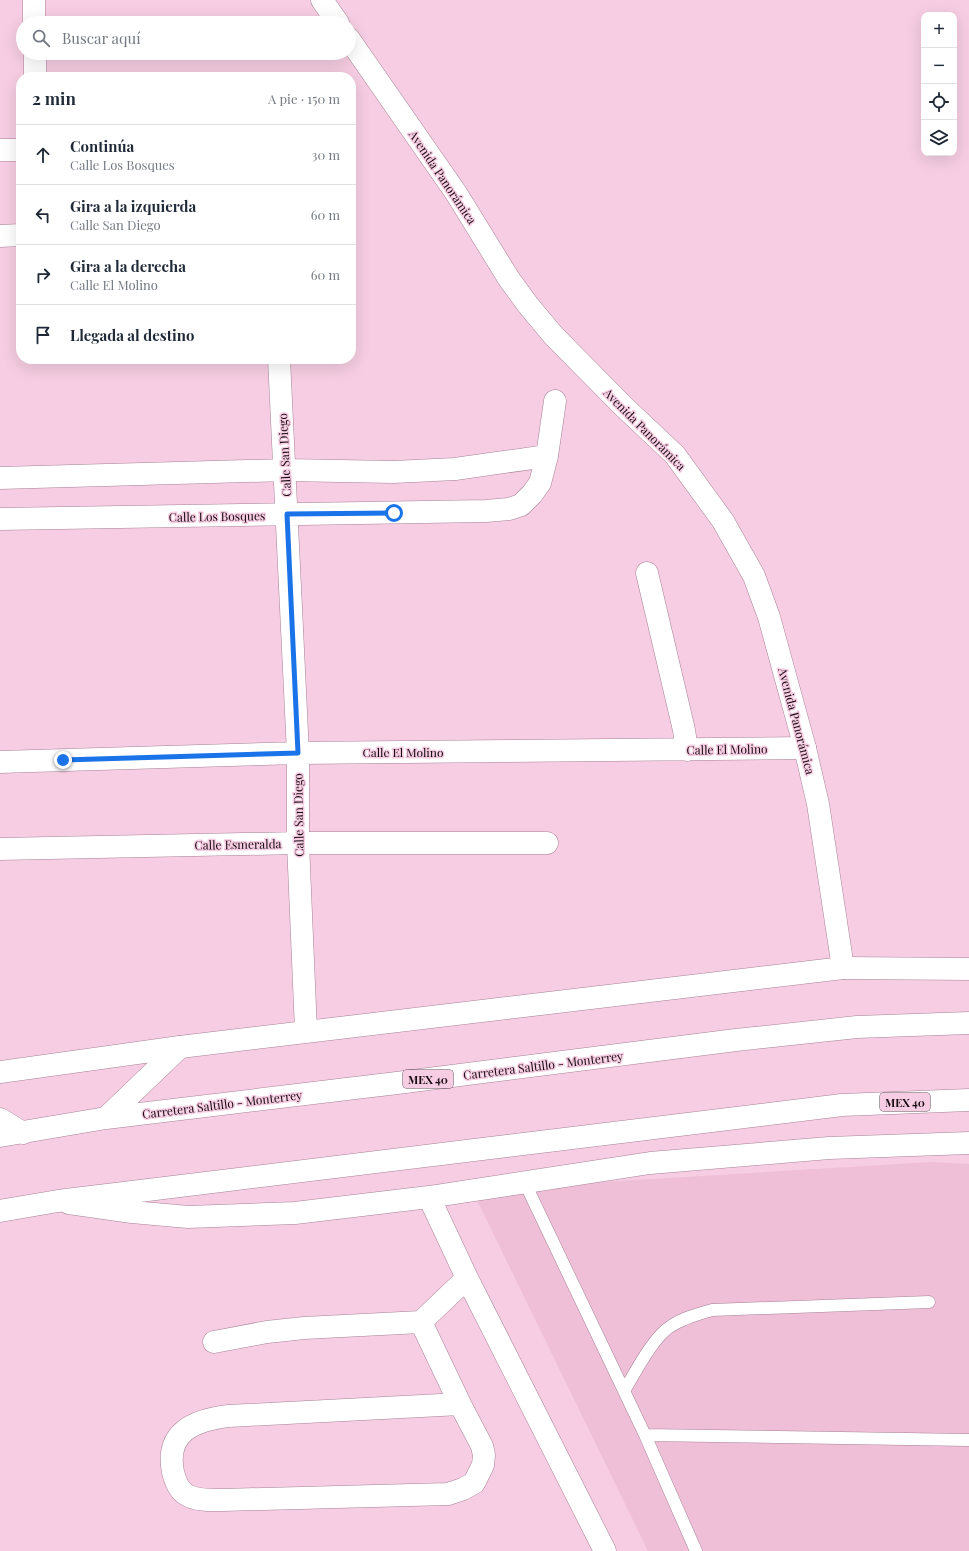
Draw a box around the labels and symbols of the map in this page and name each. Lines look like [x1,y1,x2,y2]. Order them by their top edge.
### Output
street label: Avenida Panorámica [405,126,480,227]
street label: Avenida Panorámica [600,384,689,473]
street label: Calle San Diego [274,412,294,497]
route start [385,504,403,522]
street label: Calle Los Bosques [169,507,265,525]
street label: Avenida Panorámica [775,665,819,776]
street label: Calle El Molino [686,740,768,758]
street label: Calle El Molino [362,744,444,760]
route end [54,751,72,769]
street label: Calle San Diego [289,773,307,857]
street label: Calle Esmeralda [194,835,282,853]
street label: Carretera Saltillo - Monterrey [462,1047,624,1083]
road number: MEX 40 [403,1070,453,1088]
street label: Carretera Saltillo - Monterrey [141,1086,303,1122]
road number: MEX 40 [880,1093,930,1111]

